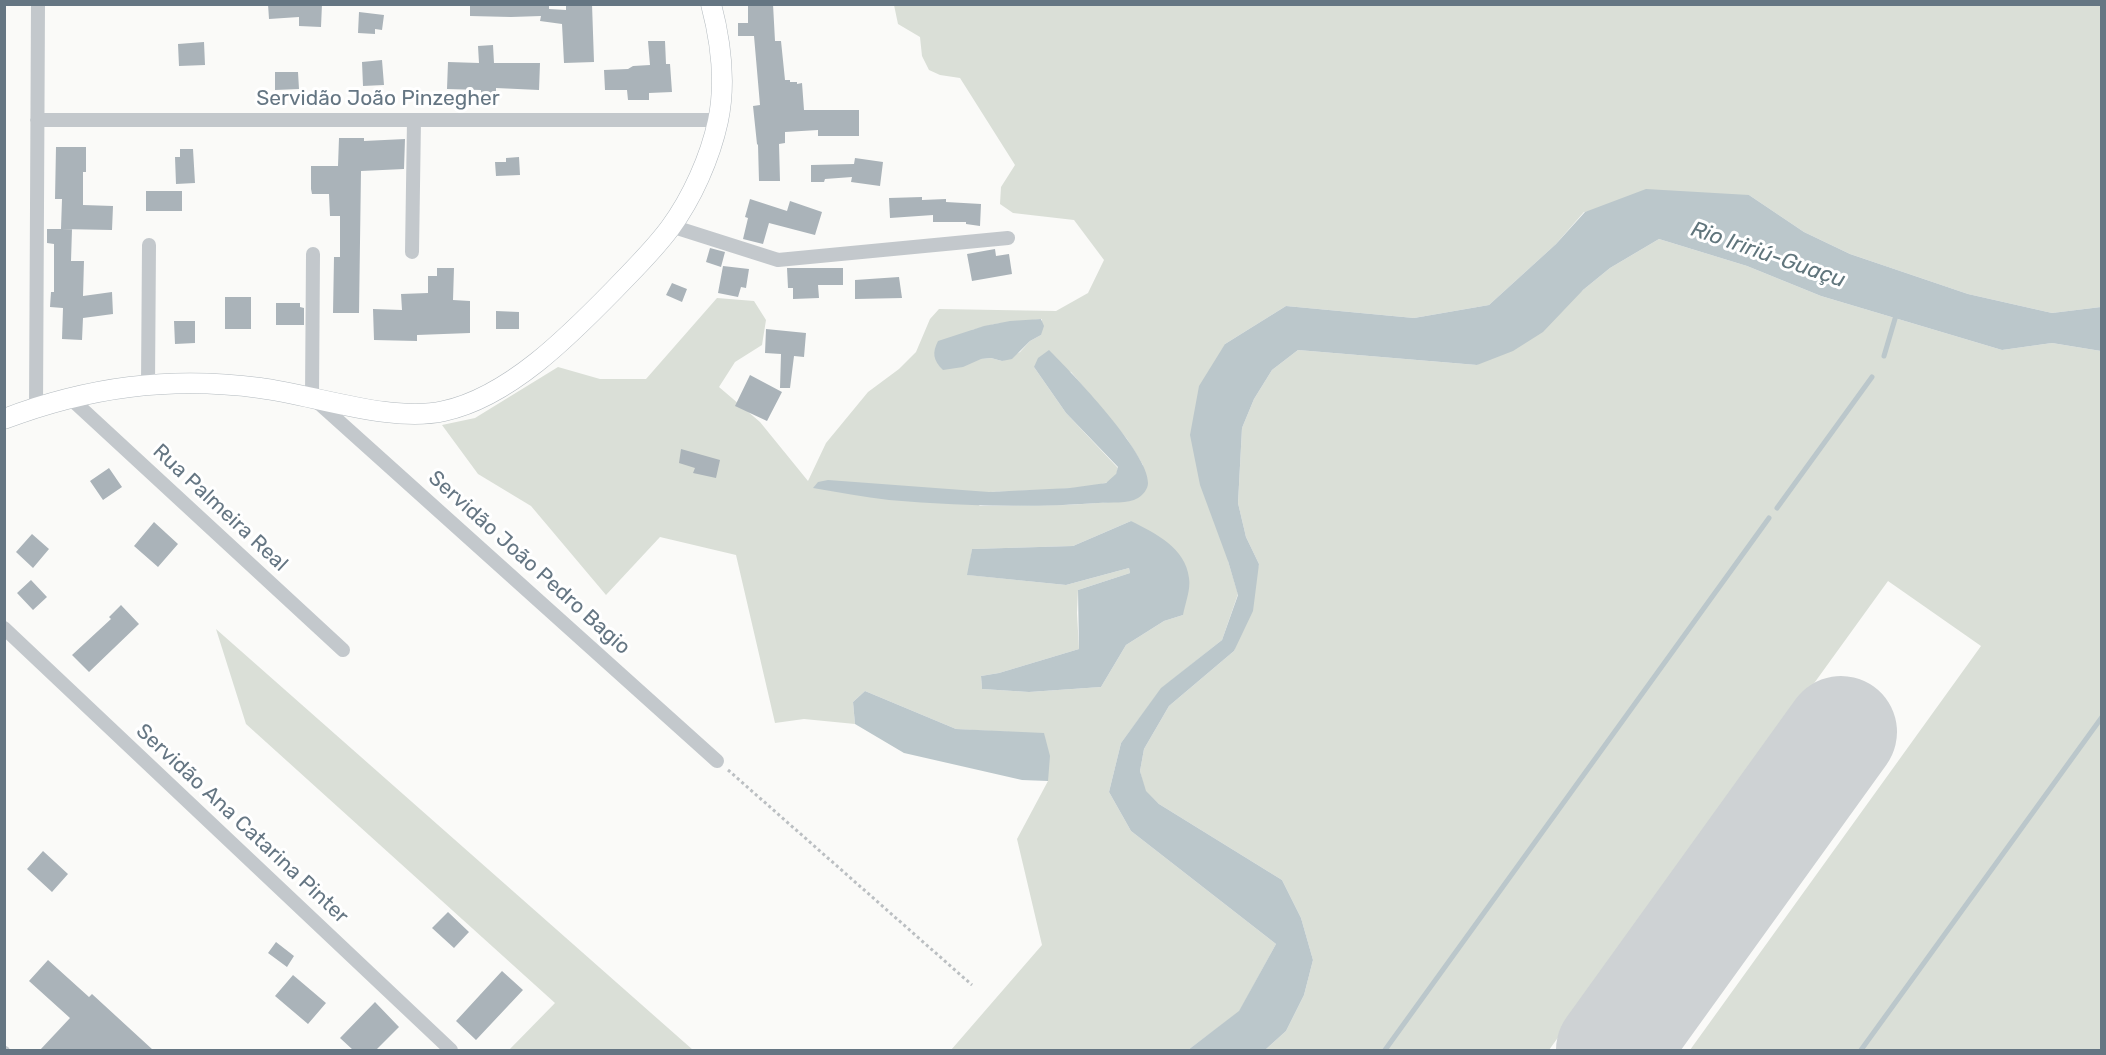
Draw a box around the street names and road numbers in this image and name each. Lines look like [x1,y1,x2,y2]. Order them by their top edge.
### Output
street label: Servidão João Pinzegher [256,86,500,112]
street label: Rua Palmeira Real [147,439,293,577]
street label: Servidão João Pedro Bagio [423,466,635,660]
street label: Servidão Ana Catarina Pinter [131,719,353,929]

